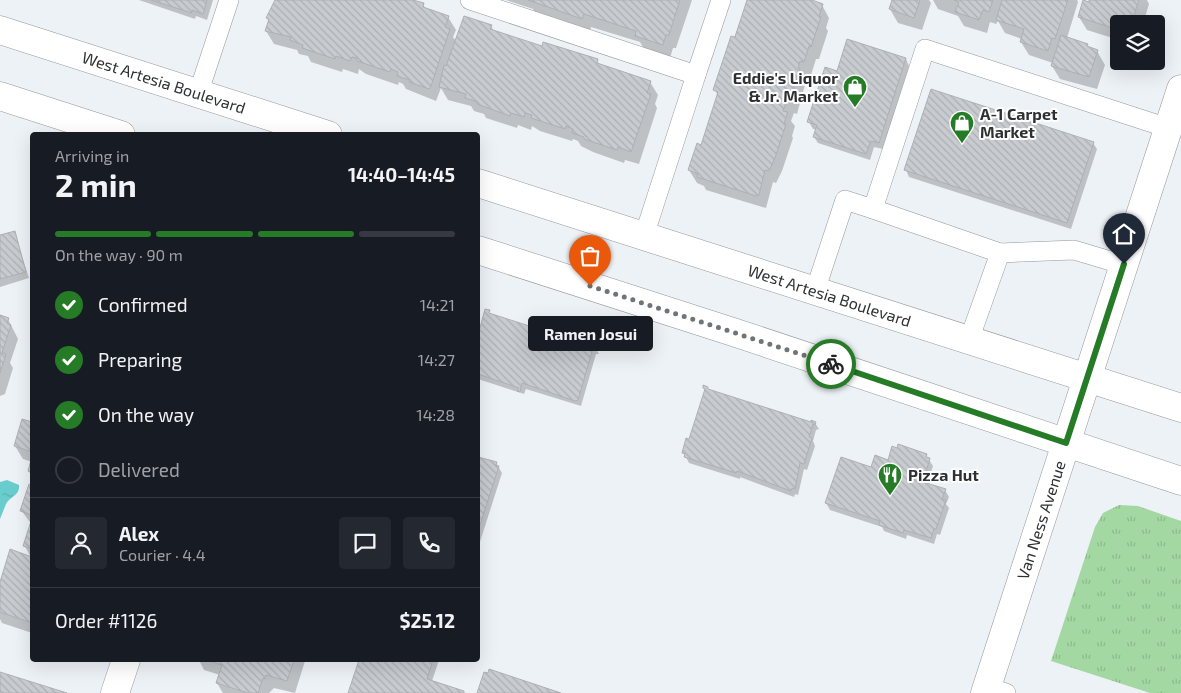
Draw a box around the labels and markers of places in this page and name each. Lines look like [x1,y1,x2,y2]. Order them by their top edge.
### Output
place label: Eddie's Liquor & Jr. Market [733,68,838,105]
shop icon: Eddie's Liquor & Jr. Market [842,74,868,108]
place label: A-1 Carpet Market [980,104,1058,141]
shop icon: A-1 Carpet Market [949,110,975,144]
pin [1103,213,1145,264]
pin [569,235,611,286]
callout: Ramen Josui [528,316,652,351]
restaurant icon: Pizza Hut [877,462,903,496]
place label: Pizza Hut [908,465,979,484]

